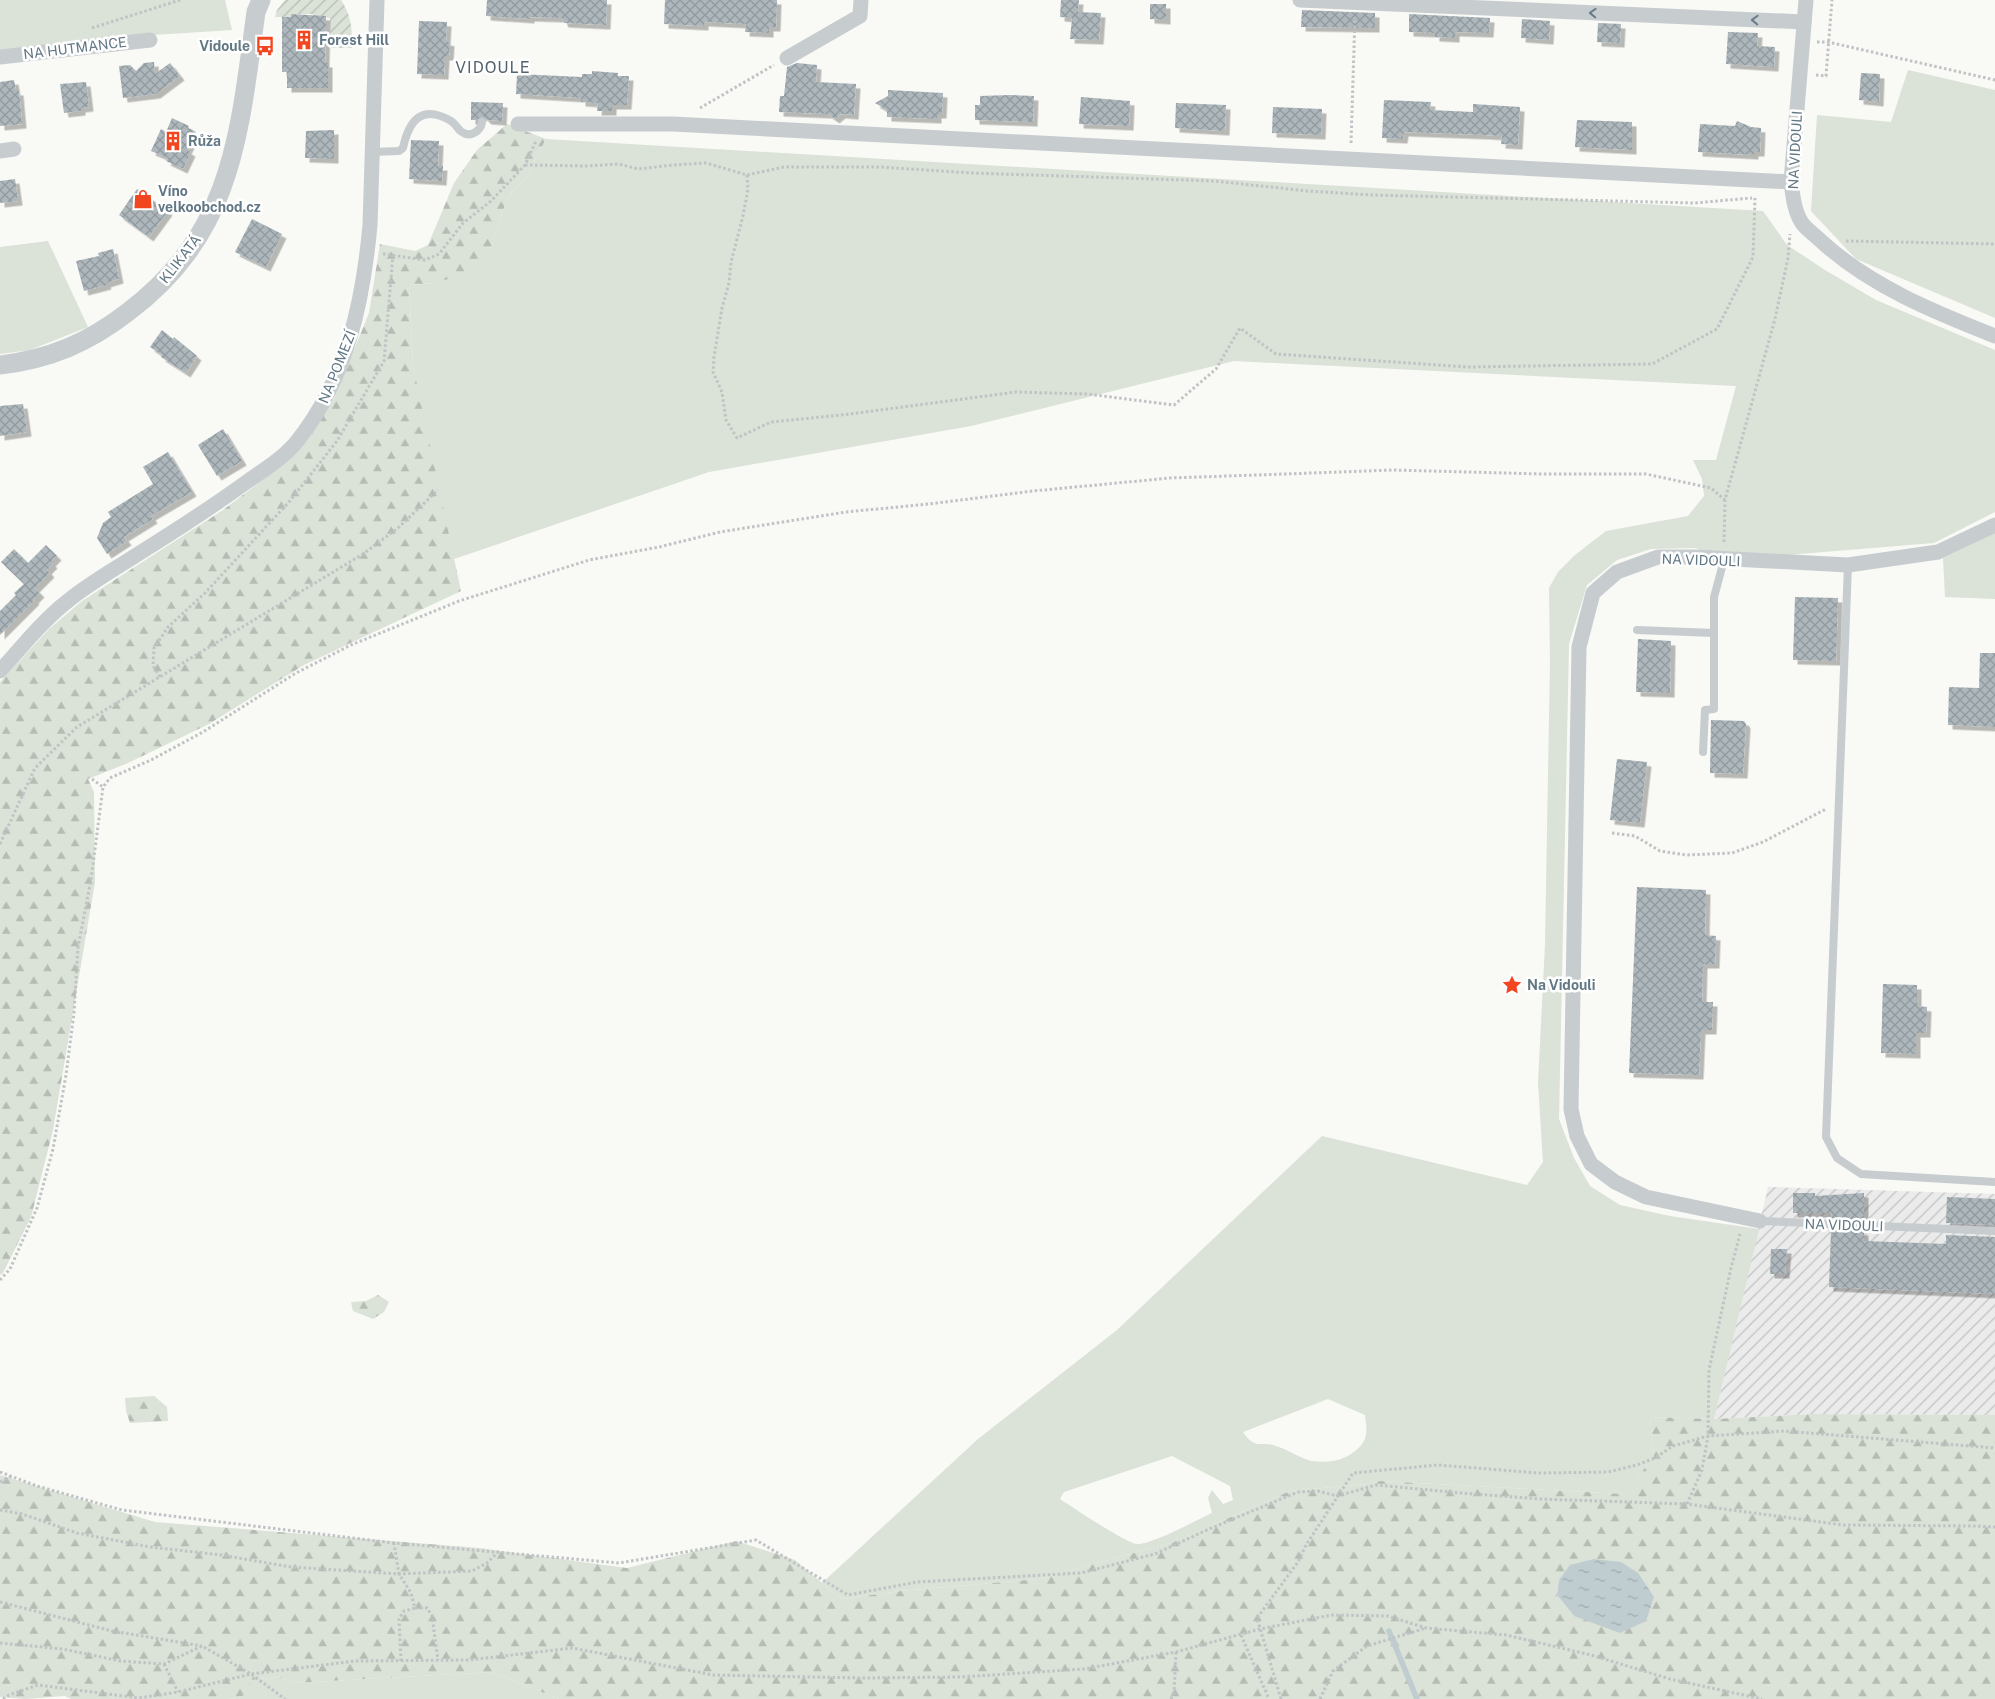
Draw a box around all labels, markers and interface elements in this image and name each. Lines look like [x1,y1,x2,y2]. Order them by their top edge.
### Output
one-way arrow [1588,7,1596,18]
one-way arrow [1751,14,1759,25]
building icon: Forest Hill [293,29,315,51]
place label: Forest Hill [319,32,389,48]
street label: NA HUTMANCE [22,34,128,62]
bus stop icon: Vidoule [254,35,276,57]
place label: Vidoule [199,38,250,54]
district label: VIDOULE [455,58,531,77]
street label: NA VIDOULI [1785,110,1805,190]
building icon: Růža [162,130,184,152]
place label: Růža [188,133,221,149]
place label: Víno velkoobchod.cz [158,183,261,215]
shop icon: Víno velkoobchod.cz [132,188,154,210]
street label: KLIKATÁ [155,231,204,286]
street label: NA POMEZÍ [314,327,359,406]
street label: NA VIDOULI [1661,551,1741,569]
place icon: Na Vidouli [1501,974,1523,996]
place label: Na Vidouli [1527,977,1596,993]
street label: NA VIDOULI [1804,1216,1884,1234]

